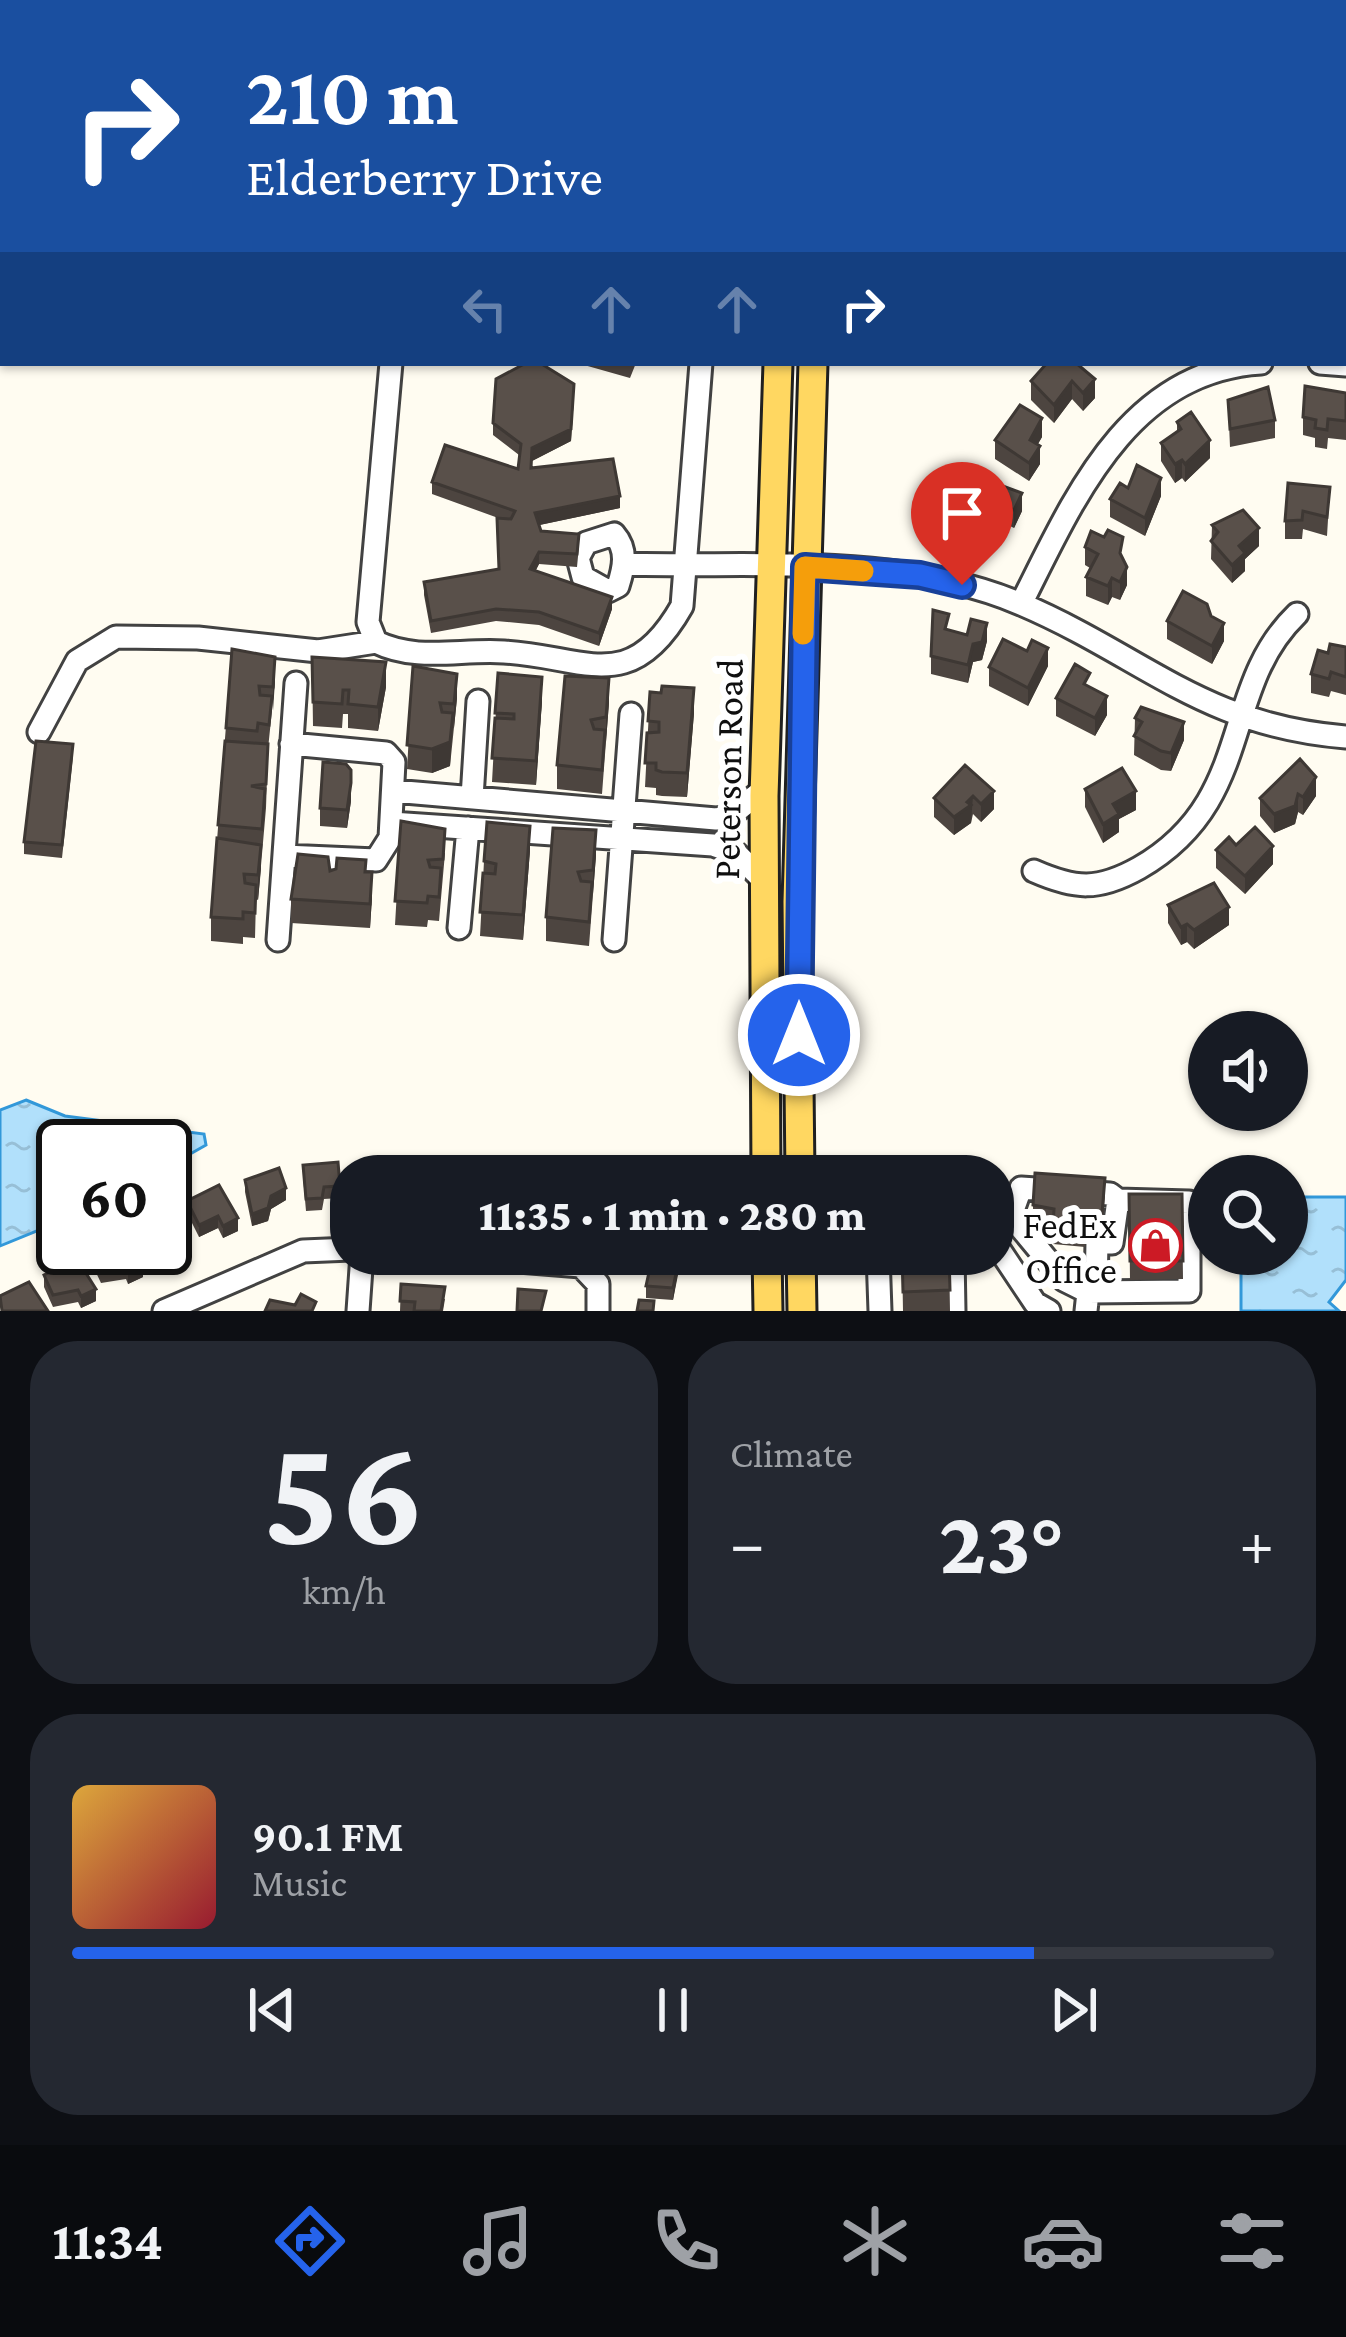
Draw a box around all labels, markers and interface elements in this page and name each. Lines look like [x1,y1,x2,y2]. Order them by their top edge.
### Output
icon: right [48,48,204,204]
text: 210 m [246,49,459,142]
text: Elderberry Drive [246,147,603,207]
icon: left [452,276,518,342]
icon: ahead [578,276,644,342]
icon: ahead [704,276,770,342]
icon: right [830,276,896,342]
pin [911,462,1013,585]
icon: arrive [929,480,995,546]
street label: Peterson Road [704,658,751,880]
position arrow [736,972,862,1098]
map controls [1188,1011,1308,1275]
button: sound [1188,1011,1308,1131]
speed limit sign: 60 [36,1119,192,1275]
button: search [1188,1155,1308,1275]
text: 11:35 · 1 min · 280 m [478,1190,866,1240]
place label: FedEx Office [1022,1203,1117,1291]
shop icon: FedEx Office [1128,1218,1184,1274]
text: 56 [263,1404,425,1578]
text: Climate [730,1432,853,1475]
text: 23° [939,1492,1065,1592]
text: − [730,1506,765,1579]
text: + [1239,1506,1274,1579]
text: km/h [302,1569,386,1612]
text: 90.1 FM [252,1811,404,1861]
text: Music [252,1861,347,1904]
icon: previous [239,1977,305,2043]
icon: pause [640,1977,706,2043]
icon: next [1041,1977,1107,2043]
icon: directions [268,2199,352,2283]
icon: music [456,2199,540,2283]
icon: phone [644,2199,728,2283]
icon: climate [833,2199,917,2283]
icon: car [1021,2199,1105,2283]
icon: filters [1210,2199,1294,2283]
text: 11:34 [52,2211,163,2271]

